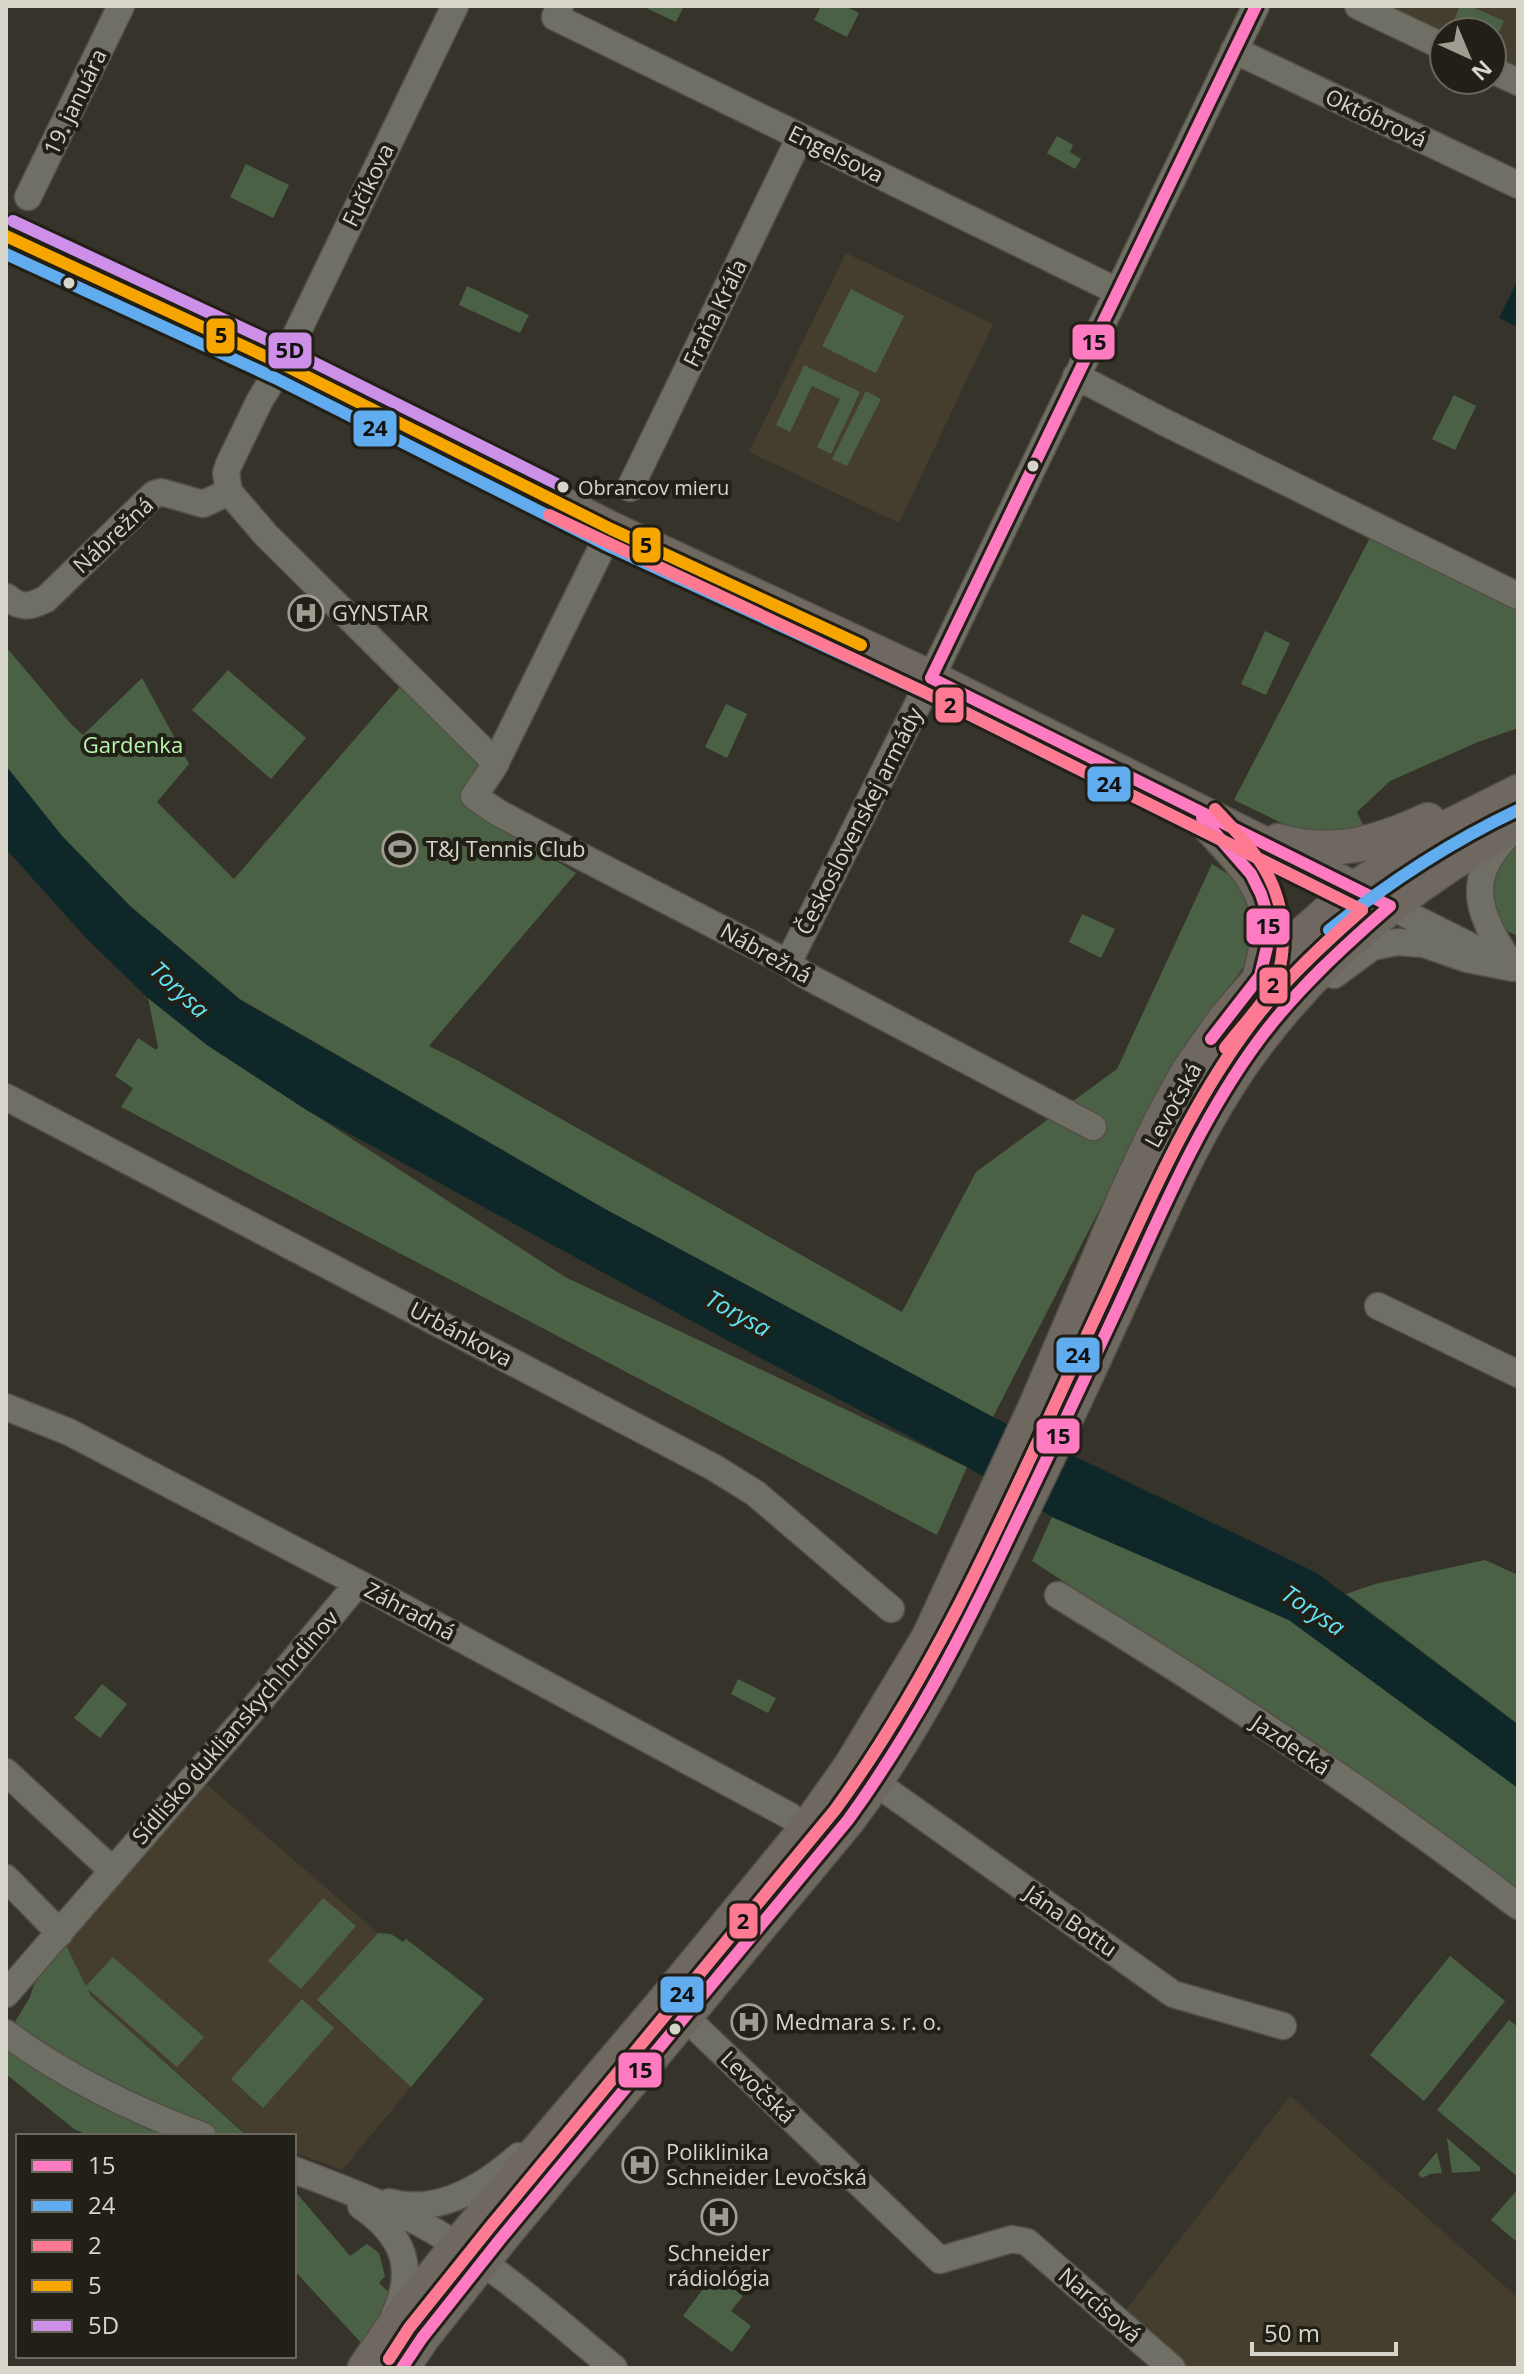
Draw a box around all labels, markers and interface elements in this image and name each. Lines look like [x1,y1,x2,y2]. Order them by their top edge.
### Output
north arrow [1428,16,1508,96]
street label: 19. januára [35,43,113,160]
text: N [1466,54,1499,88]
street label: Októbrová [1321,81,1432,154]
street label: Engelsova [784,117,889,189]
street label: Fučíkova [334,138,400,231]
street label: Fraňa Kráľa [675,254,753,371]
unlabelled marker [61,275,77,291]
line badge: 5 [205,317,236,355]
text: 5 [215,319,227,349]
line badge: 15 [1071,323,1116,361]
text: 15 [1081,326,1107,356]
line badge: 5D [267,331,313,370]
text: 5D [276,334,304,364]
line badge: 24 [352,409,398,448]
text: 24 [362,412,388,442]
unlabelled marker [1025,458,1041,474]
place label: Obrancov mieru [578,474,729,501]
marker: Obrancov mieru [555,479,571,495]
street label: Nábrežná [66,489,159,579]
line badge: 5 [631,526,662,564]
text: 5 [640,529,652,559]
hospital icon: GYNSTAR [287,594,325,632]
place label: GYNSTAR [332,597,429,627]
line badge: 2 [934,686,965,724]
text: 2 [944,689,956,719]
street label: Československej armády [788,701,929,939]
park label: Gardenka [83,729,183,759]
line badge: 24 [1086,765,1132,803]
text: 24 [1096,768,1122,798]
sports icon: T&J Tennis Club [381,830,419,868]
place label: T&J Tennis Club [426,833,585,863]
line badge: 15 [1245,907,1291,946]
text: 15 [1255,910,1281,940]
street label: Nábrežná [716,915,817,989]
water label: Torysa [143,953,217,1025]
line badge: 2 [1258,966,1289,1005]
text: 2 [1267,969,1279,999]
street label: Levočská [1136,1057,1208,1152]
water label: Torysa [700,1281,778,1344]
street label: Urbánkova [405,1294,518,1373]
line badge: 24 [1055,1336,1101,1374]
text: 24 [1065,1339,1091,1369]
line badge: 15 [1035,1417,1081,1455]
text: 15 [1045,1420,1071,1450]
street label: Záhradná [360,1574,461,1647]
water label: Torysa [1276,1577,1352,1643]
street label: Sídlisko duklianskych hrdinov [124,1603,344,1850]
street label: Jazdecká [1245,1706,1337,1781]
street label: Jána Bottu [1018,1876,1124,1963]
line badge: 2 [728,1902,759,1940]
text: 2 [737,1905,749,1935]
line badge: 24 [659,1975,705,2014]
text: 24 [669,1978,695,2008]
hospital icon: Medmara s. r. o. [730,2003,768,2041]
place label: Medmara s. r. o. [775,2006,942,2036]
unlabelled marker [667,2021,683,2037]
street label: Levočská [715,2043,803,2129]
line badge: 15 [617,2051,663,2089]
text: 15 [627,2054,653,2084]
legend [16,2134,296,2358]
place label: Poliklinika Schneider Levočská [666,2136,867,2191]
hospital icon: Poliklinika Schneider Levočská [621,2146,659,2184]
text: 15 [88,2148,115,2181]
text: 24 [88,2188,116,2221]
hospital icon: Schneider rádiológia [700,2198,738,2236]
text: 2 [88,2228,102,2261]
place label: Schneider rádiológia [668,2237,770,2292]
street label: Narcisová [1053,2260,1149,2349]
text: 5 [88,2268,102,2301]
scale bar [1252,2306,1396,2356]
text: 5D [88,2308,119,2341]
text: 50 m [1264,2316,1320,2349]

